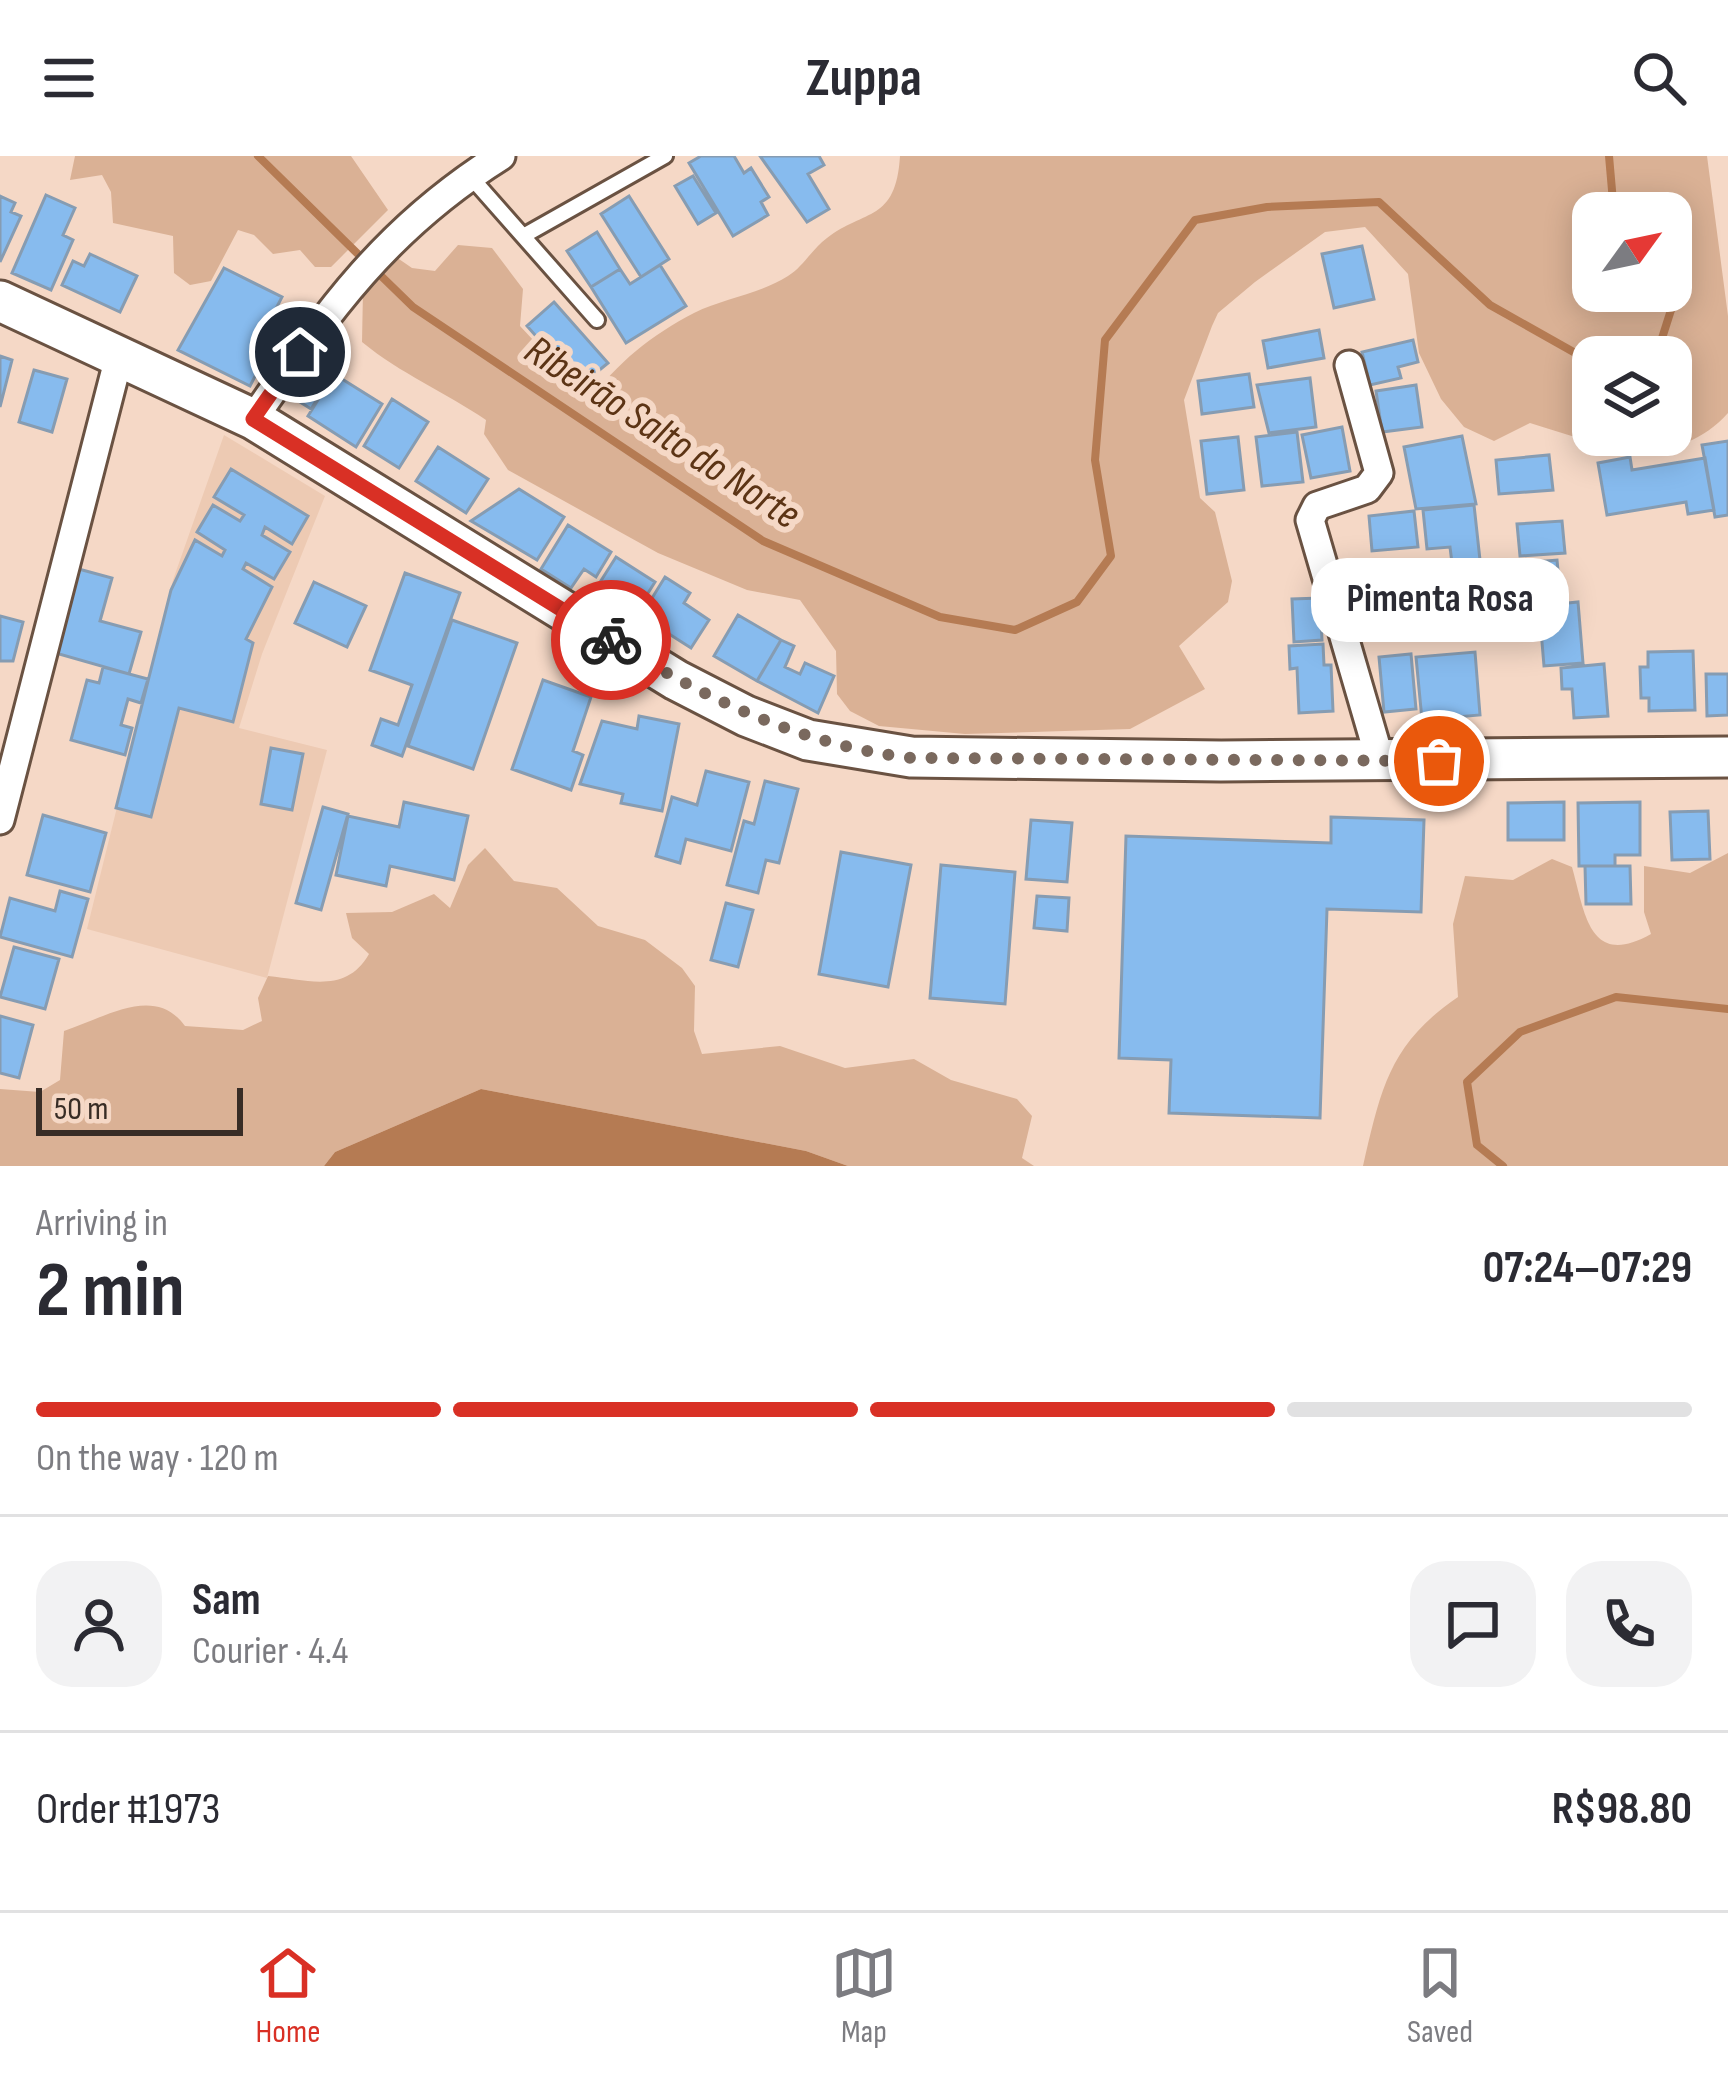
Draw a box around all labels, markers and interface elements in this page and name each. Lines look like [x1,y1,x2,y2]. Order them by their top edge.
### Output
icon: menu [36,45,102,111]
icon: search [1626,45,1692,111]
text: Zuppa [806,46,922,111]
north arrow [1572,192,1692,312]
map controls [1572,192,1692,456]
pin [249,301,351,403]
icon: home [267,319,333,385]
water label: Ribeirão Salto do Norte [515,325,809,541]
button: layers [1572,336,1692,456]
callout: Pimenta Rosa [1310,557,1568,641]
text: Pimenta Rosa [1346,576,1534,623]
courier [551,580,671,700]
icon: bike [578,607,644,673]
pin [1388,710,1490,812]
icon: bag [1406,728,1472,794]
scale bar [36,1082,243,1135]
text: 50 m [54,1089,108,1129]
text: Arriving in [36,1200,168,1247]
text: 07:24–07:29 [1483,1241,1692,1296]
text: 2 min [36,1245,185,1338]
text: On the way · 120 m [36,1435,278,1482]
button: person [36,1561,162,1687]
button: chat [1410,1561,1536,1687]
button: phone [1566,1561,1692,1687]
text: Sam [192,1573,261,1628]
text: Courier · 4.4 [192,1628,348,1675]
text: Order #1973 [36,1782,220,1837]
text: R$98.80 [1552,1782,1692,1837]
tab: Home [255,1940,321,2052]
tab: Map [831,1940,897,2052]
tab: Saved [1407,1940,1473,2052]

